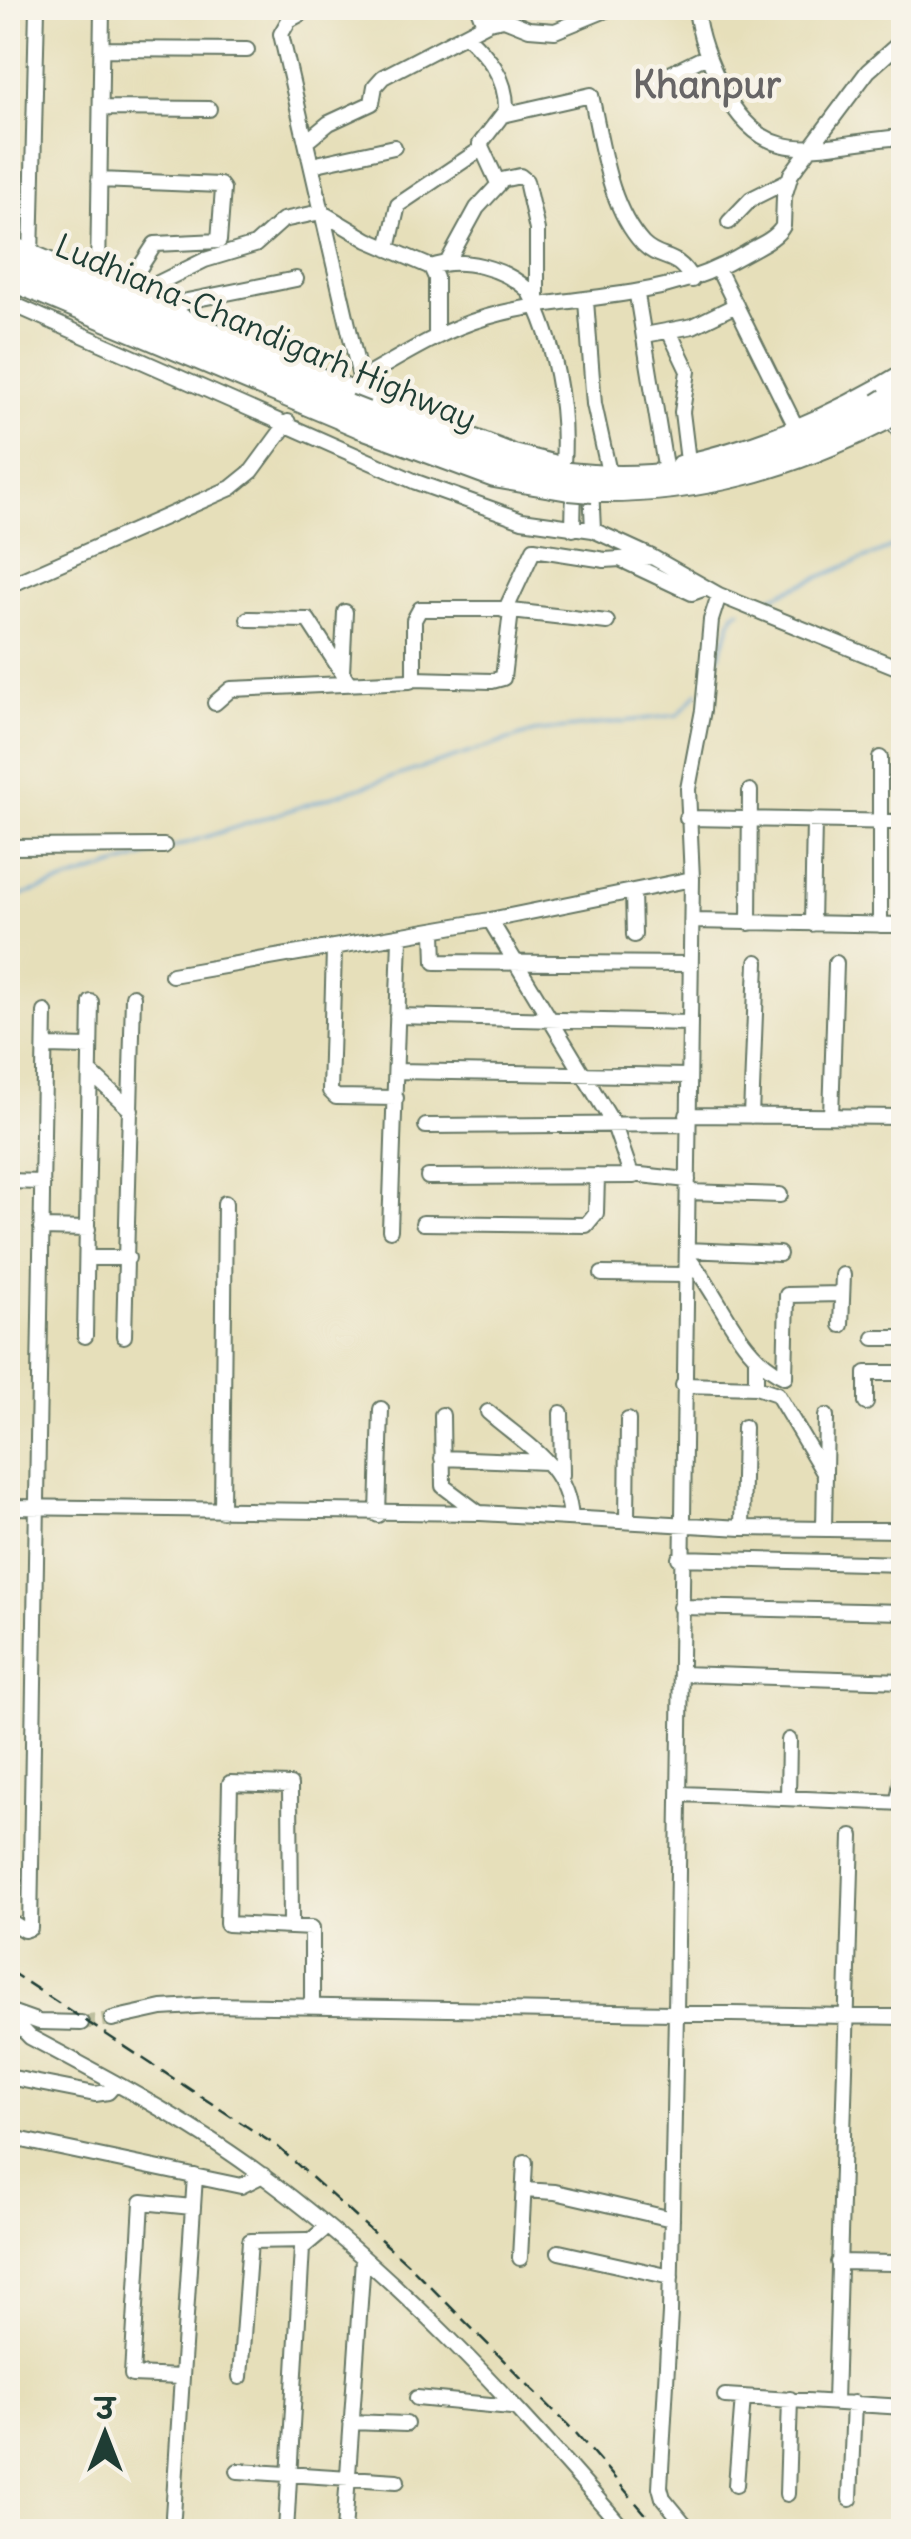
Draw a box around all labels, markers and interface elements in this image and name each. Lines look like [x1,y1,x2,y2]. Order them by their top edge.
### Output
district label: Khanpur [633,61,782,108]
street label: Ludhiana-Chandigarh Highway [49,225,483,439]
north arrow [55,2384,155,2484]
text: उ [93,2391,117,2427]

